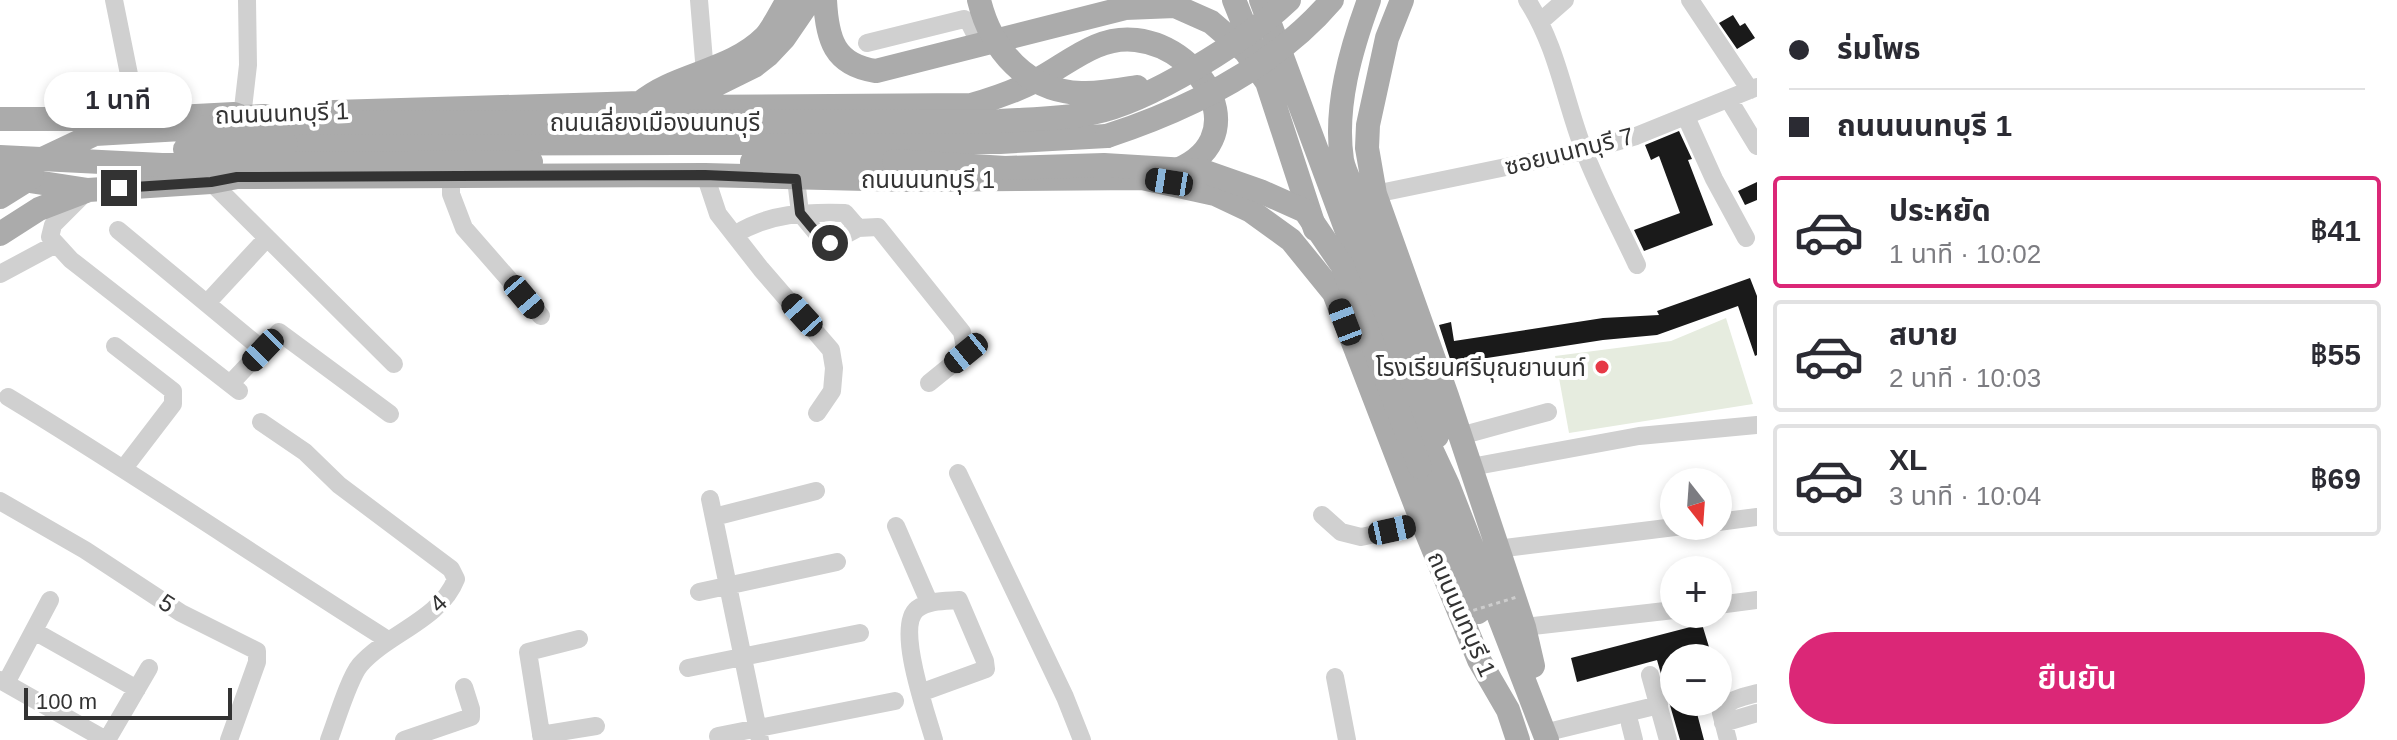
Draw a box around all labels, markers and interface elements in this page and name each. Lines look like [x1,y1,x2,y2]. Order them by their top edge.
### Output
text: ร่มโพธ [1837,32,1921,65]
callout: 1 นาที [45,72,193,128]
text: 1 นาที [85,85,151,115]
street label: ถนนนนทบุรี 1 [214,97,350,131]
street label: ถนนเลี่ยงเมืองนนทบุรี [550,106,760,138]
text: ถนนนนทบุรี 1 [1837,109,2012,142]
street label: ซอยนนทบุรี 7 [1502,122,1637,182]
street label: ถนนนนทบุรี 1 [861,166,995,195]
car [1143,166,1195,198]
route end [101,170,137,206]
text: ประหยัด [1889,194,1991,227]
icon: car [1793,196,1865,268]
text: ฿41 [2310,214,2361,247]
route start [812,225,848,261]
text: 1 นาที · 10:02 [1889,239,2041,269]
car [499,271,549,323]
car [777,289,827,341]
car [1325,295,1365,349]
text: สบาย [1889,318,1958,351]
icon: car [1793,320,1865,392]
car [238,324,288,376]
car [940,329,992,377]
text: ฿55 [2310,338,2361,371]
place label: โรงเรียนศรีบุณยานนท์ [1376,354,1586,383]
marker: โรงเรียนศรีบุณยานนท์ [1593,358,1611,376]
text: 2 นาที · 10:03 [1889,363,2041,393]
text: XL [1889,443,1927,476]
icon: car [1793,444,1865,516]
text: ฿69 [2310,462,2361,495]
north arrow [1660,468,1732,540]
map controls [1660,468,1732,716]
text: 3 นาที · 10:04 [1889,481,2041,511]
car [1366,513,1418,547]
street label: ถนนนนทบุรี 1 [1421,547,1502,682]
button: + [1660,556,1732,628]
street label: 5 [154,588,180,618]
street label: 4 [424,589,452,617]
button: ยืนยัน [1789,632,2365,724]
button: − [1660,644,1732,716]
scale bar [24,684,232,720]
text: 100 m [36,689,97,714]

